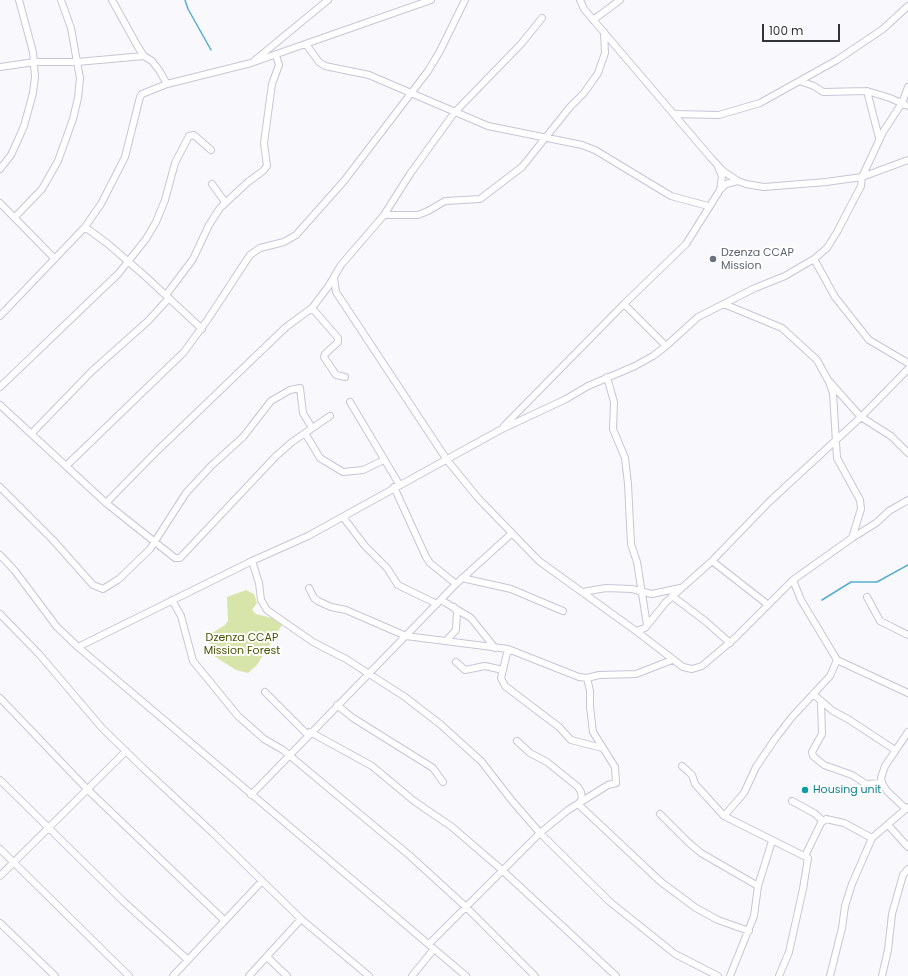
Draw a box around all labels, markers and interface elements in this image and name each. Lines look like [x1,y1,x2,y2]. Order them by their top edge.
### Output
scale bar [764,16,842,42]
text: 100 m [769,22,803,39]
place label: Dzenza CCAP Mission [721,246,794,272]
marker: Dzenza CCAP Mission [708,254,718,264]
park label: Dzenza CCAP Mission Forest [204,631,280,657]
place label: Housing unit [813,783,881,797]
marker: Housing unit [800,785,810,795]

